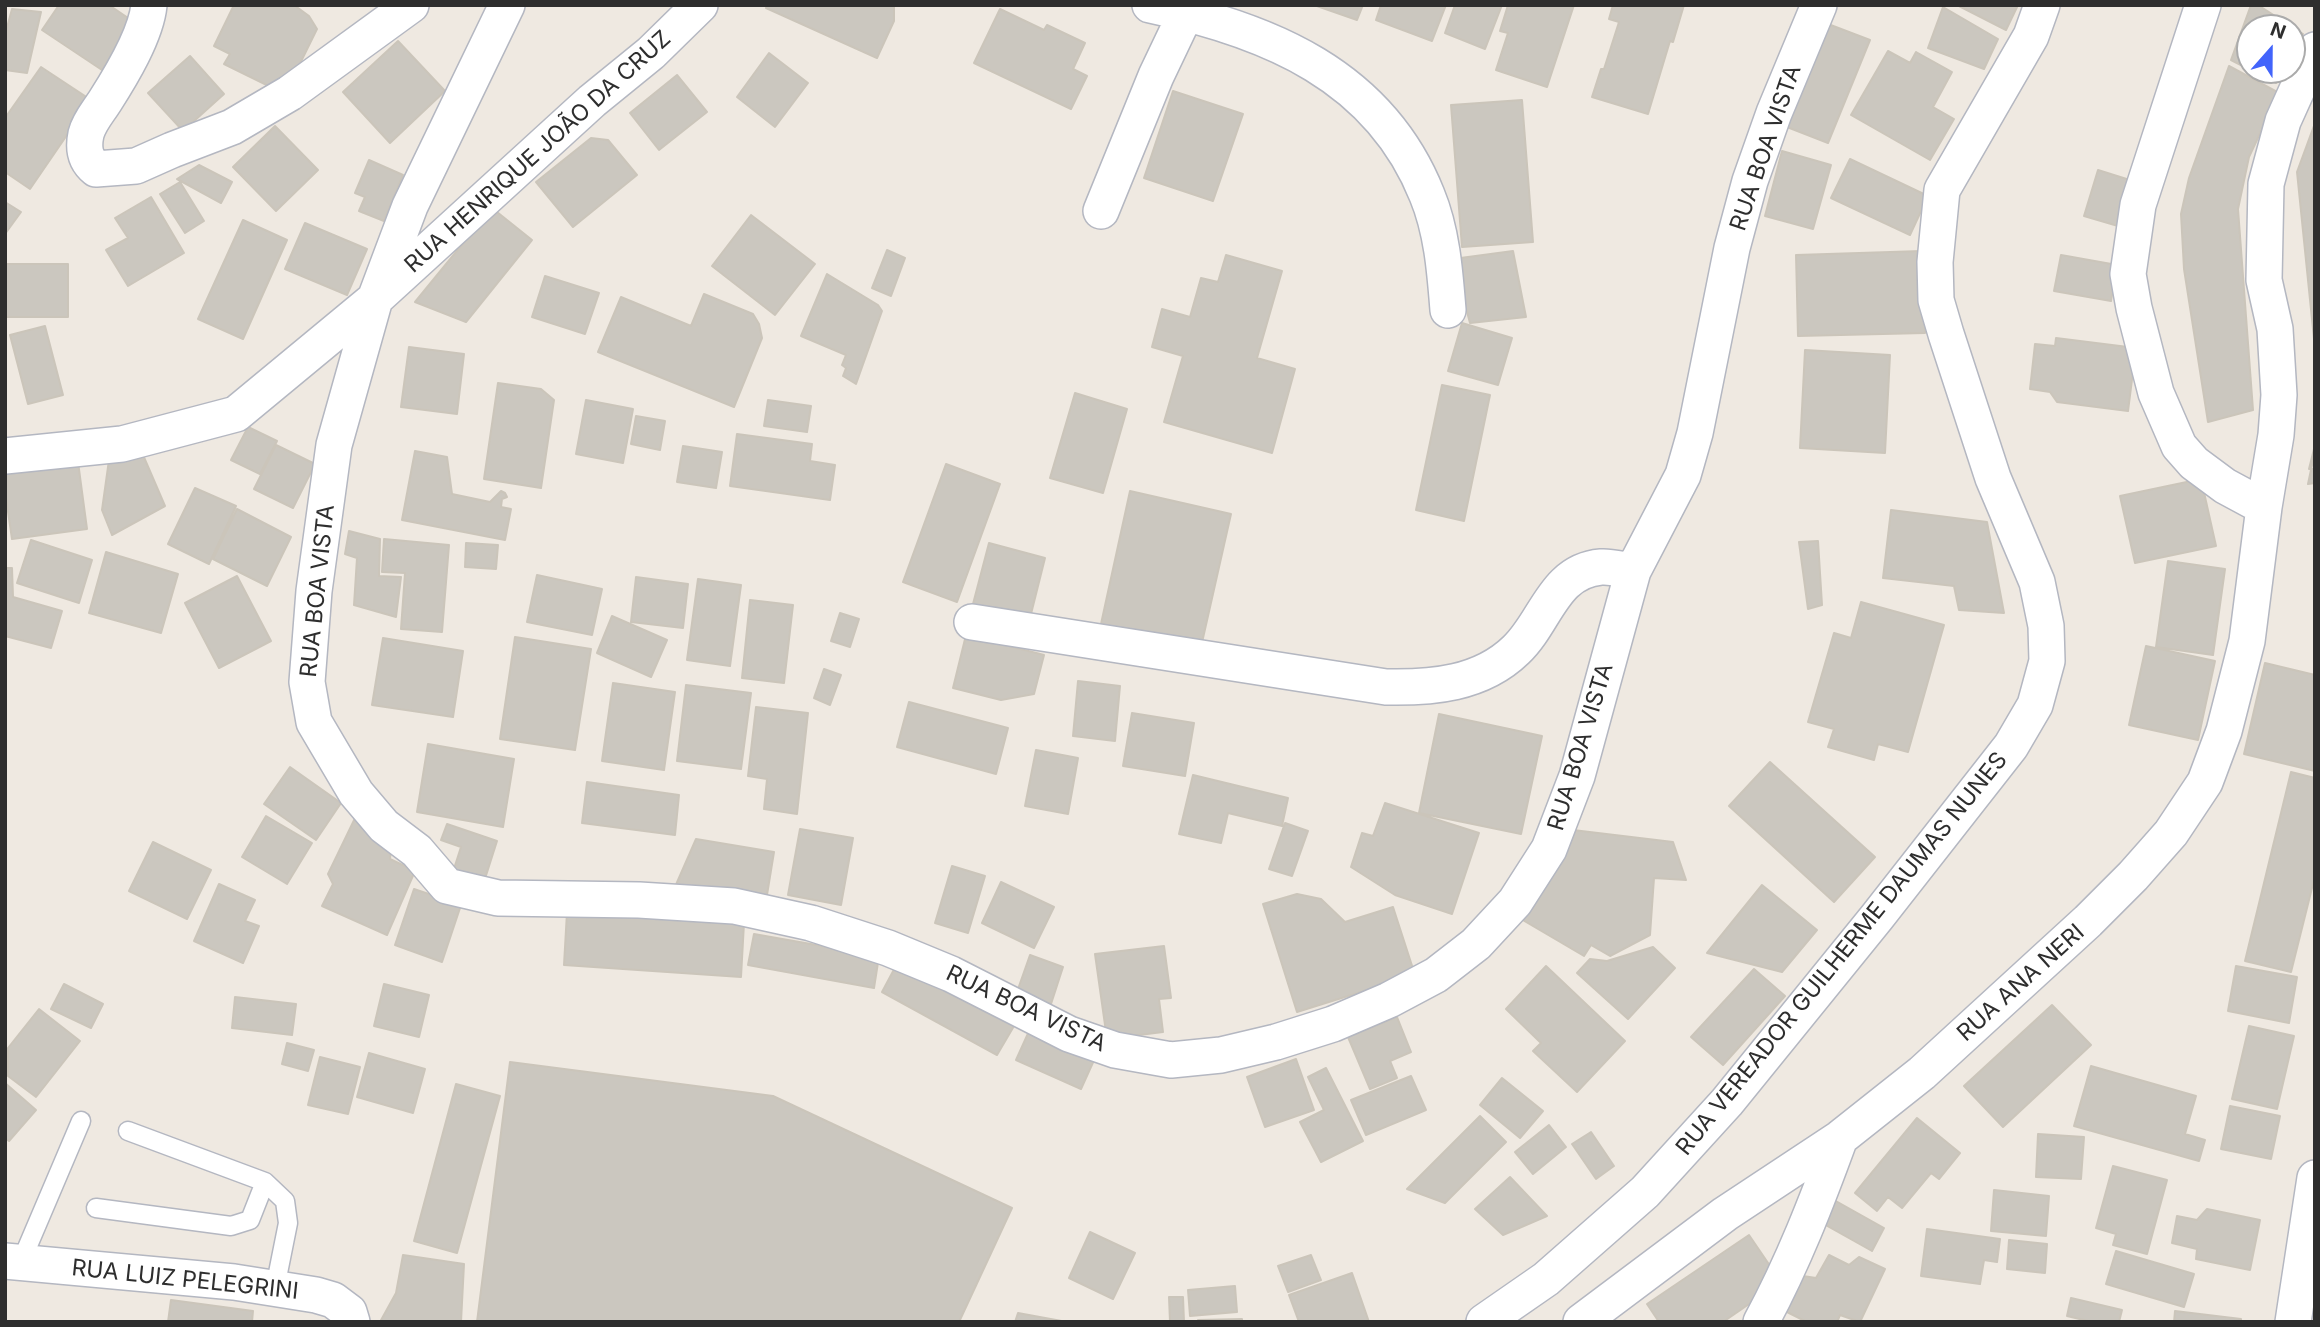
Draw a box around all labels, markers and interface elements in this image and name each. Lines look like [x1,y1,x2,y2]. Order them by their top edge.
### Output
north arrow [2236,14,2306,84]
text: N [2267,17,2289,44]
street label: RUA HENRIQUE JOÃO DA CRUZ [399,25,677,279]
street label: RUA BOA VISTA [1725,61,1807,235]
street label: RUA BOA VISTA [295,503,341,679]
street label: RUA BOA VISTA [1542,660,1620,834]
street label: RUA VEREADOR GUILHERME DAUMAS NUNES [1671,747,2013,1161]
street label: RUA ANA NERI [1952,919,2090,1047]
street label: RUA BOA VISTA [942,960,1110,1058]
street label: RUA LUIZ PELEGRINI [70,1254,300,1306]

